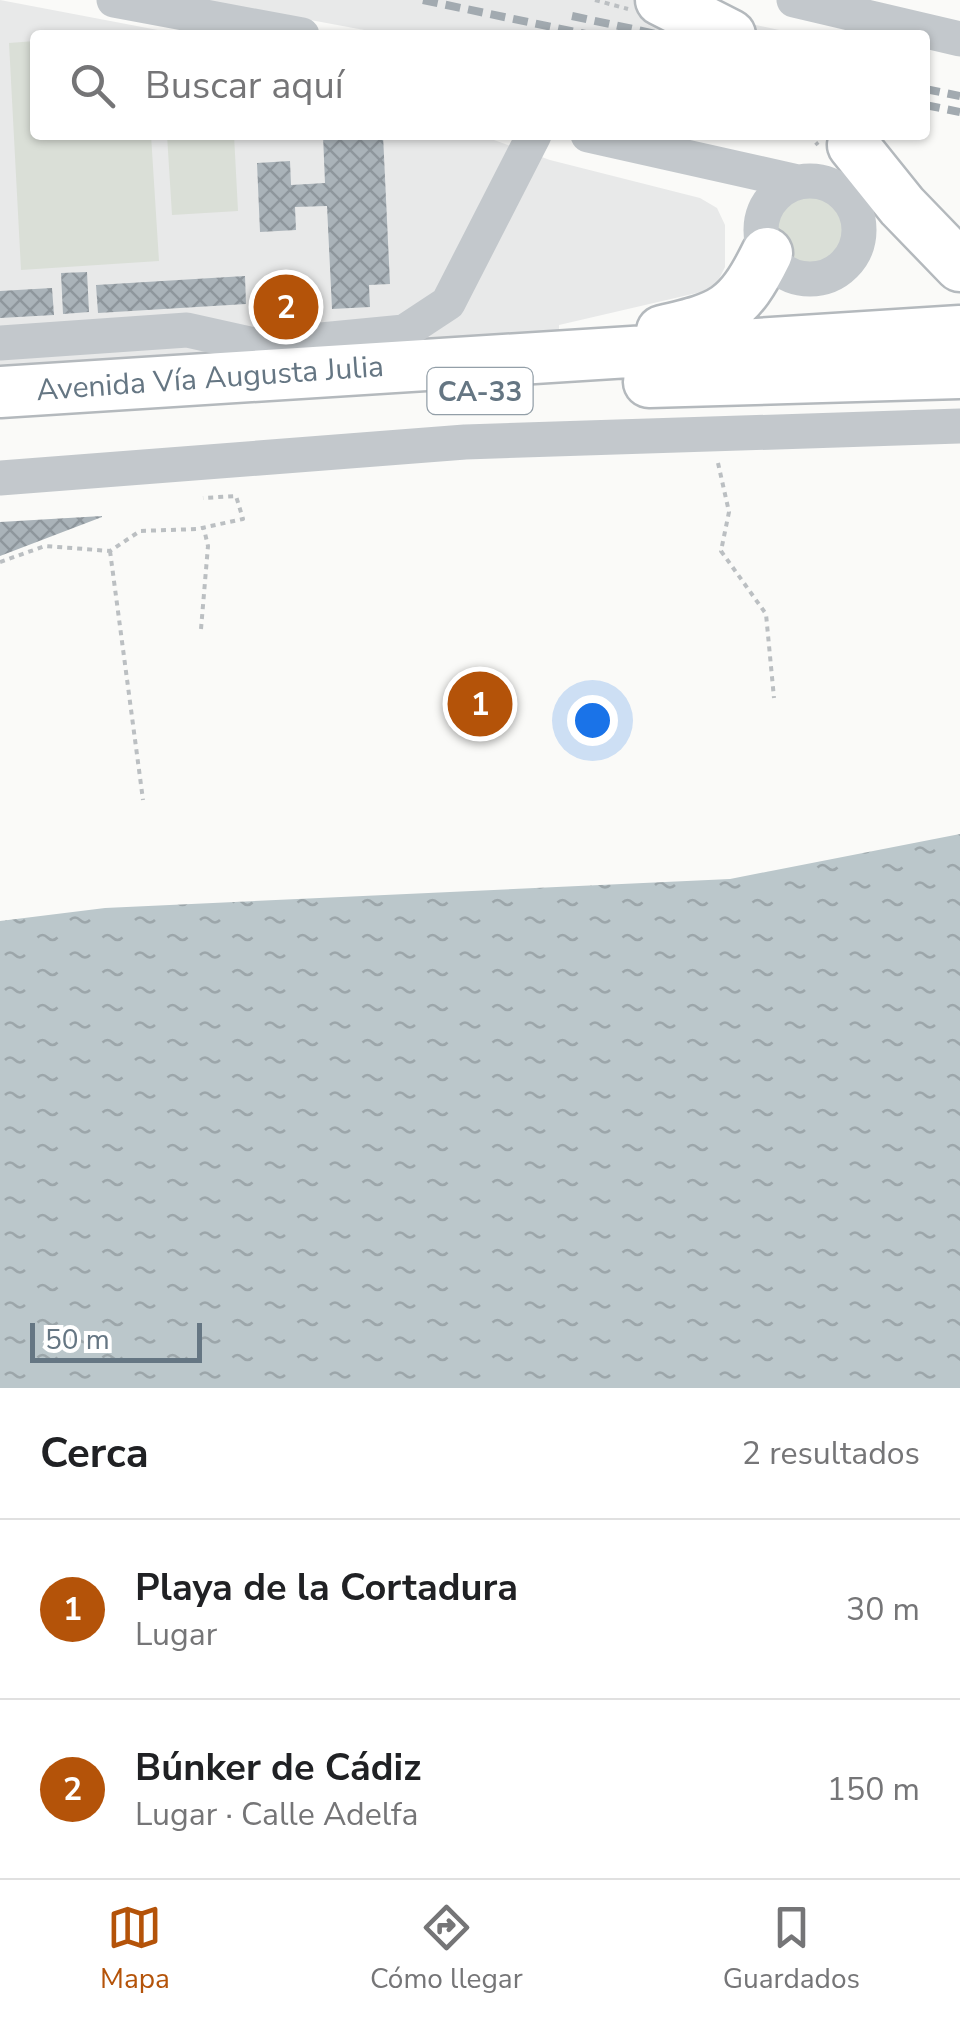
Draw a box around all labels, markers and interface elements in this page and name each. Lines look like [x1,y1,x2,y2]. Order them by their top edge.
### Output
search box [30,30,930,140]
icon: search [65,58,120,113]
text: Buscar aquí [145,60,344,111]
pin: 2 [254,270,318,344]
street label: Avenida Vía Augusta Julia [35,346,385,411]
road number: CA-33 [428,368,532,414]
pin: 1 [448,666,512,742]
your location [567,695,618,746]
scale bar [30,1318,202,1362]
text: 50 m [45,1321,110,1359]
text: Cerca [40,1425,149,1482]
text: 2 resultados [742,1432,920,1475]
text: Playa de la Cortadura [135,1562,518,1613]
text: 1 [63,1588,82,1631]
text: 30 m [846,1588,920,1631]
text: Lugar [135,1613,217,1656]
text: Búnker de Cádiz [135,1742,421,1793]
text: 2 [63,1768,82,1811]
text: 150 m [827,1768,920,1811]
text: Lugar · Calle Adelfa [135,1793,418,1836]
tab: Mapa [100,1900,170,1998]
tab: Cómo llegar [370,1900,523,1998]
tab: Guardados [723,1900,860,1998]

